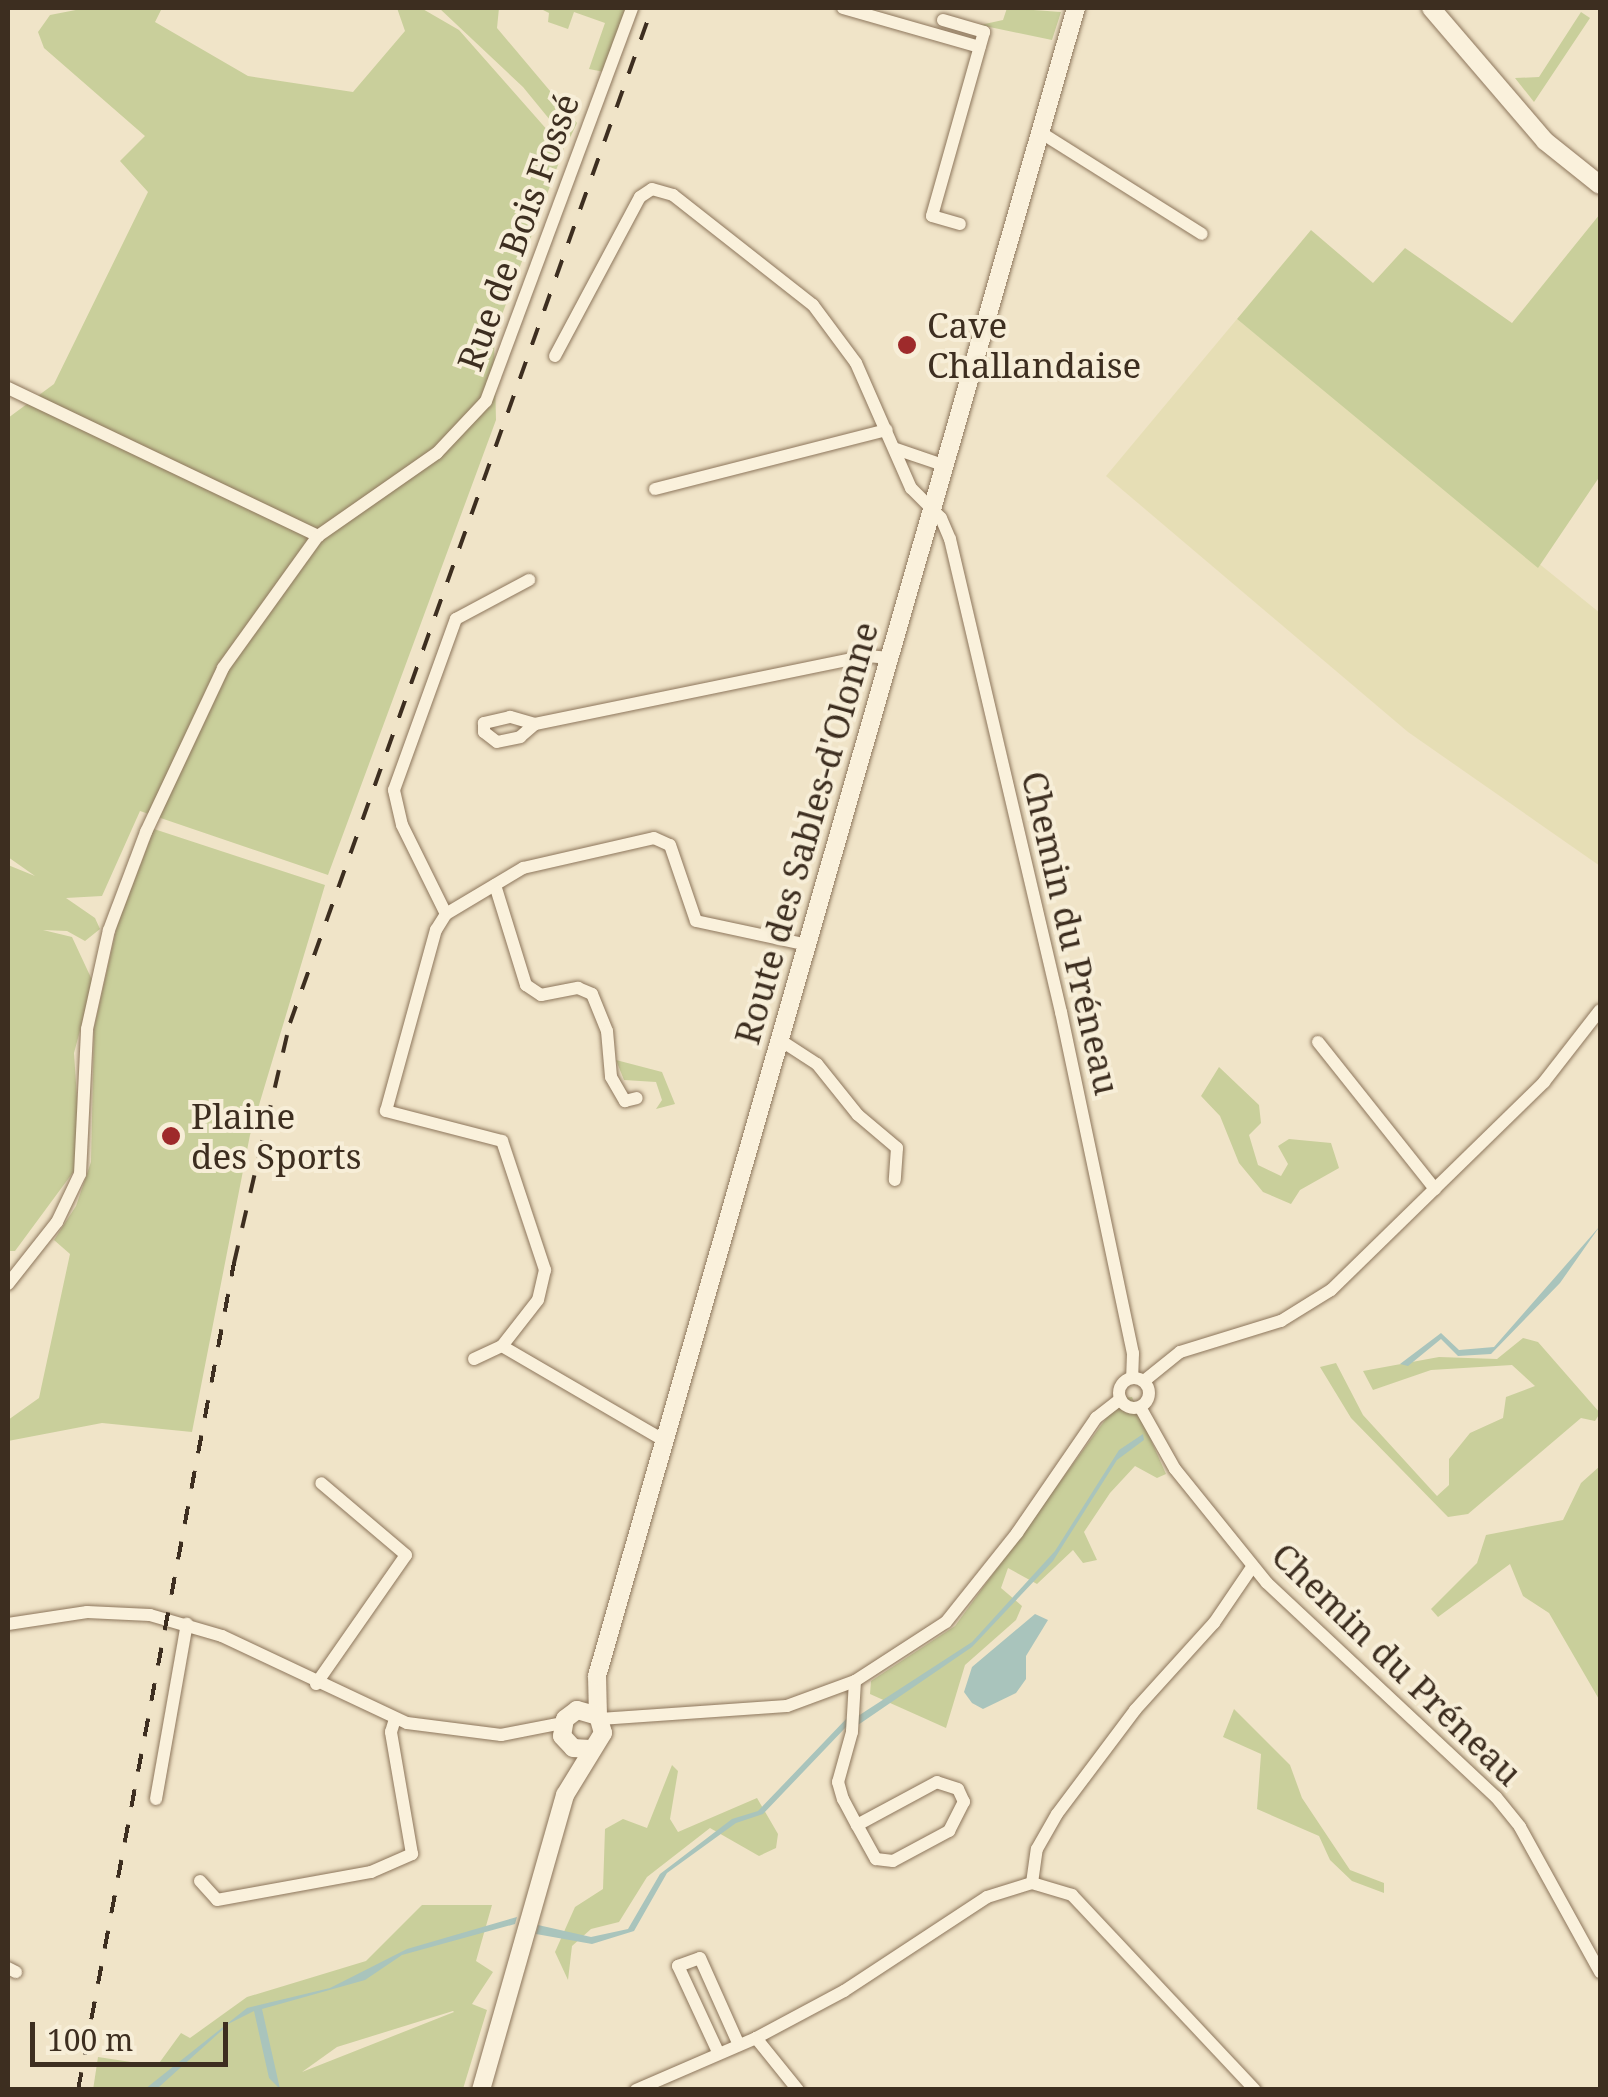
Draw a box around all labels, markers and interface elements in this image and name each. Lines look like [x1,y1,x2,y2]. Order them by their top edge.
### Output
street label: Rue de Bois Fossé [448,88,588,376]
place label: Cave Challandaise [927,304,1141,386]
marker: Cave Challandaise [896,334,918,356]
street label: Route des Sables-d'Olonne [726,617,886,1049]
street label: Chemin du Préneau [1013,767,1129,1099]
place label: Plaine des Sports [191,1095,361,1177]
marker: Plaine des Sports [160,1125,182,1147]
street label: Chemin du Préneau [1263,1534,1531,1794]
scale bar [35,2002,232,2064]
text: 100 m [47,2019,133,2060]

